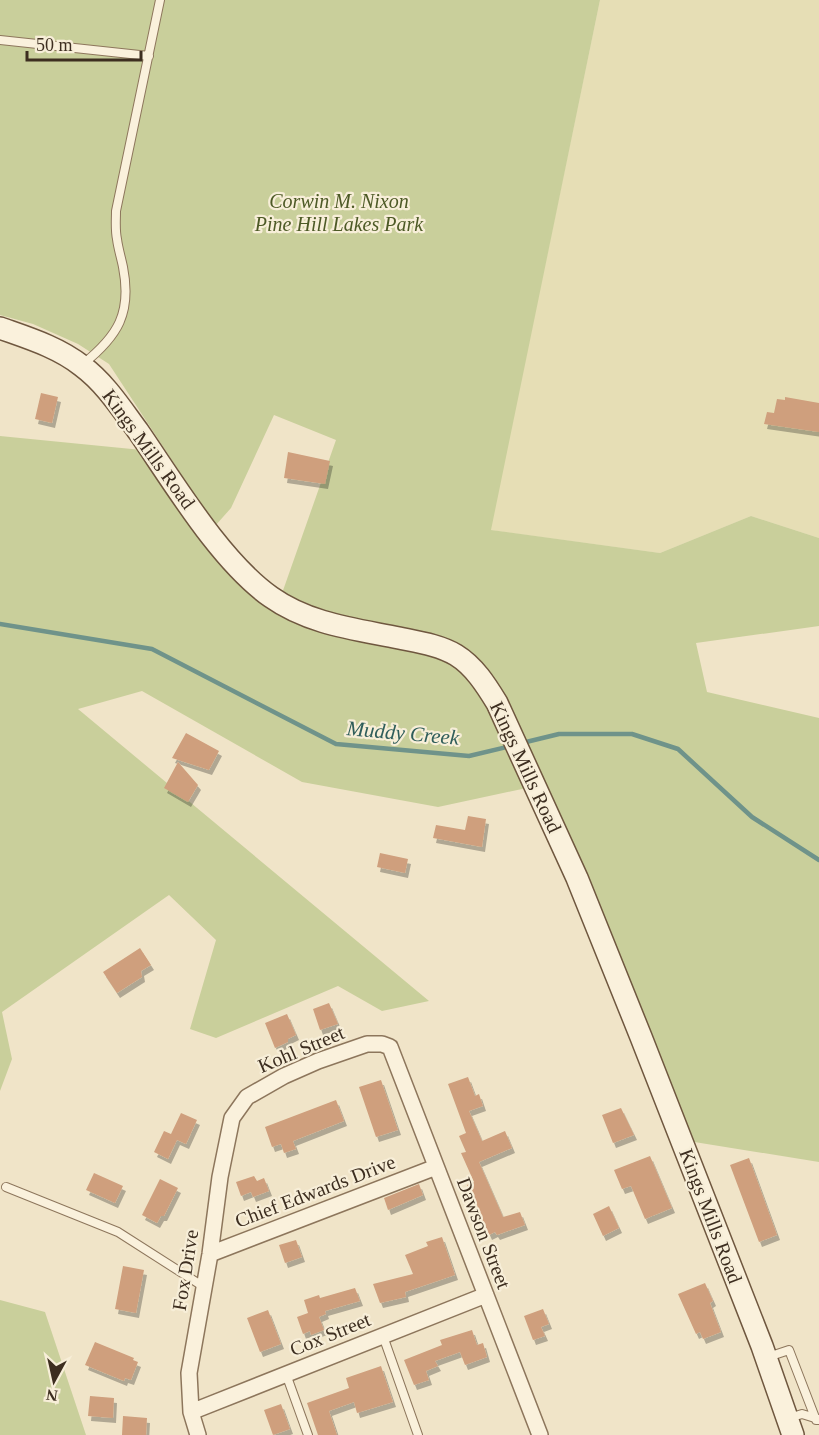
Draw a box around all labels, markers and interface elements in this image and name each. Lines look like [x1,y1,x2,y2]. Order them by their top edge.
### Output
scale bar [27,24,141,62]
text: 50 m [36,35,73,55]
park label: Corwin M. Nixon Pine Hill Lakes Park [254,190,424,235]
street label: Kings Mills Road [97,385,200,514]
street label: Kings Mills Road [485,698,566,837]
water label: Muddy Creek [345,716,461,750]
street label: Kohl Street [255,1021,348,1077]
street label: Kings Mills Road [674,1146,747,1287]
street label: Chief Edwards Drive [232,1150,398,1232]
street label: Dawson Street [453,1174,515,1292]
street label: Fox Drive [168,1228,202,1312]
street label: Cox Street [286,1308,374,1360]
north arrow [24,1351,84,1411]
text: N [45,1386,59,1405]

